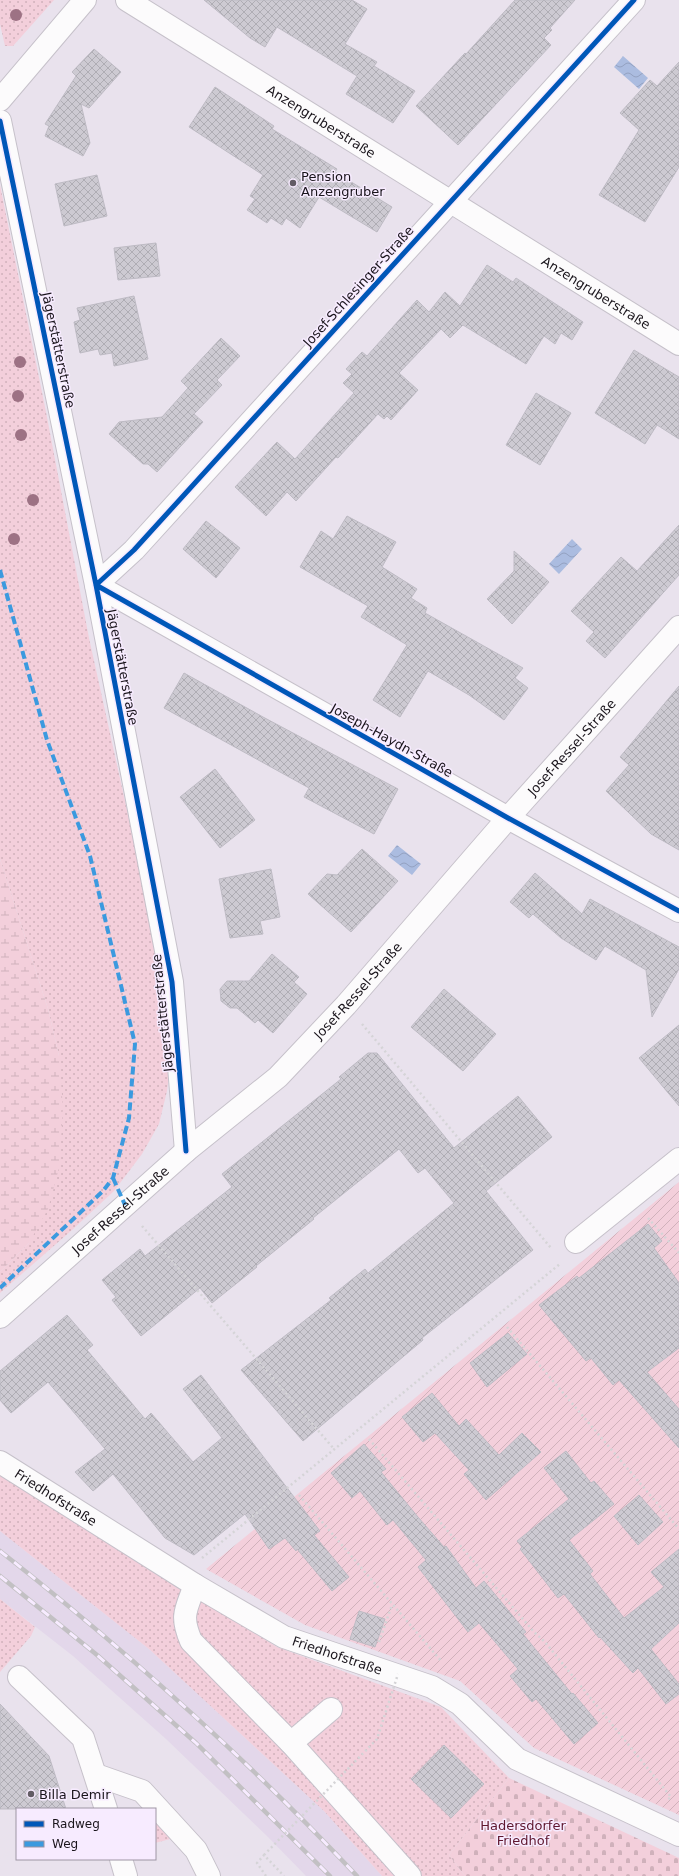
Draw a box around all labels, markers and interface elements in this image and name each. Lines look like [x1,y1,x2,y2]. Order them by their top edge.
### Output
street label: Anzengruberstraße [264,82,378,161]
place label: Pension Anzengruber [301,169,385,199]
marker: Pension Anzengruber [288,178,298,188]
street label: Josef-Schlesinger-Straße [300,223,417,351]
street label: Anzengruberstraße [539,253,653,332]
street label: Jägerstätterstraße [39,290,78,409]
street label: Jägerstätterstraße [104,607,141,727]
street label: Josef-Ressel-Straße [524,696,619,800]
street label: Joseph-Haydn-Straße [327,700,455,780]
street label: Josef-Ressel-Straße [310,939,405,1043]
street label: Jägerstätterstraße [149,953,176,1073]
street label: Josef-Ressel-Straße [68,1163,172,1258]
street label: Friedhofstraße [12,1466,99,1529]
street label: Friedhofstraße [290,1633,384,1678]
place label: Billa Demir [39,1787,111,1802]
marker: Billa Demir [26,1789,36,1799]
legend [16,1808,156,1860]
text: Radweg [52,1817,100,1831]
park label: Hadersdorfer Friedhof [480,1818,566,1848]
text: Weg [52,1837,78,1851]

